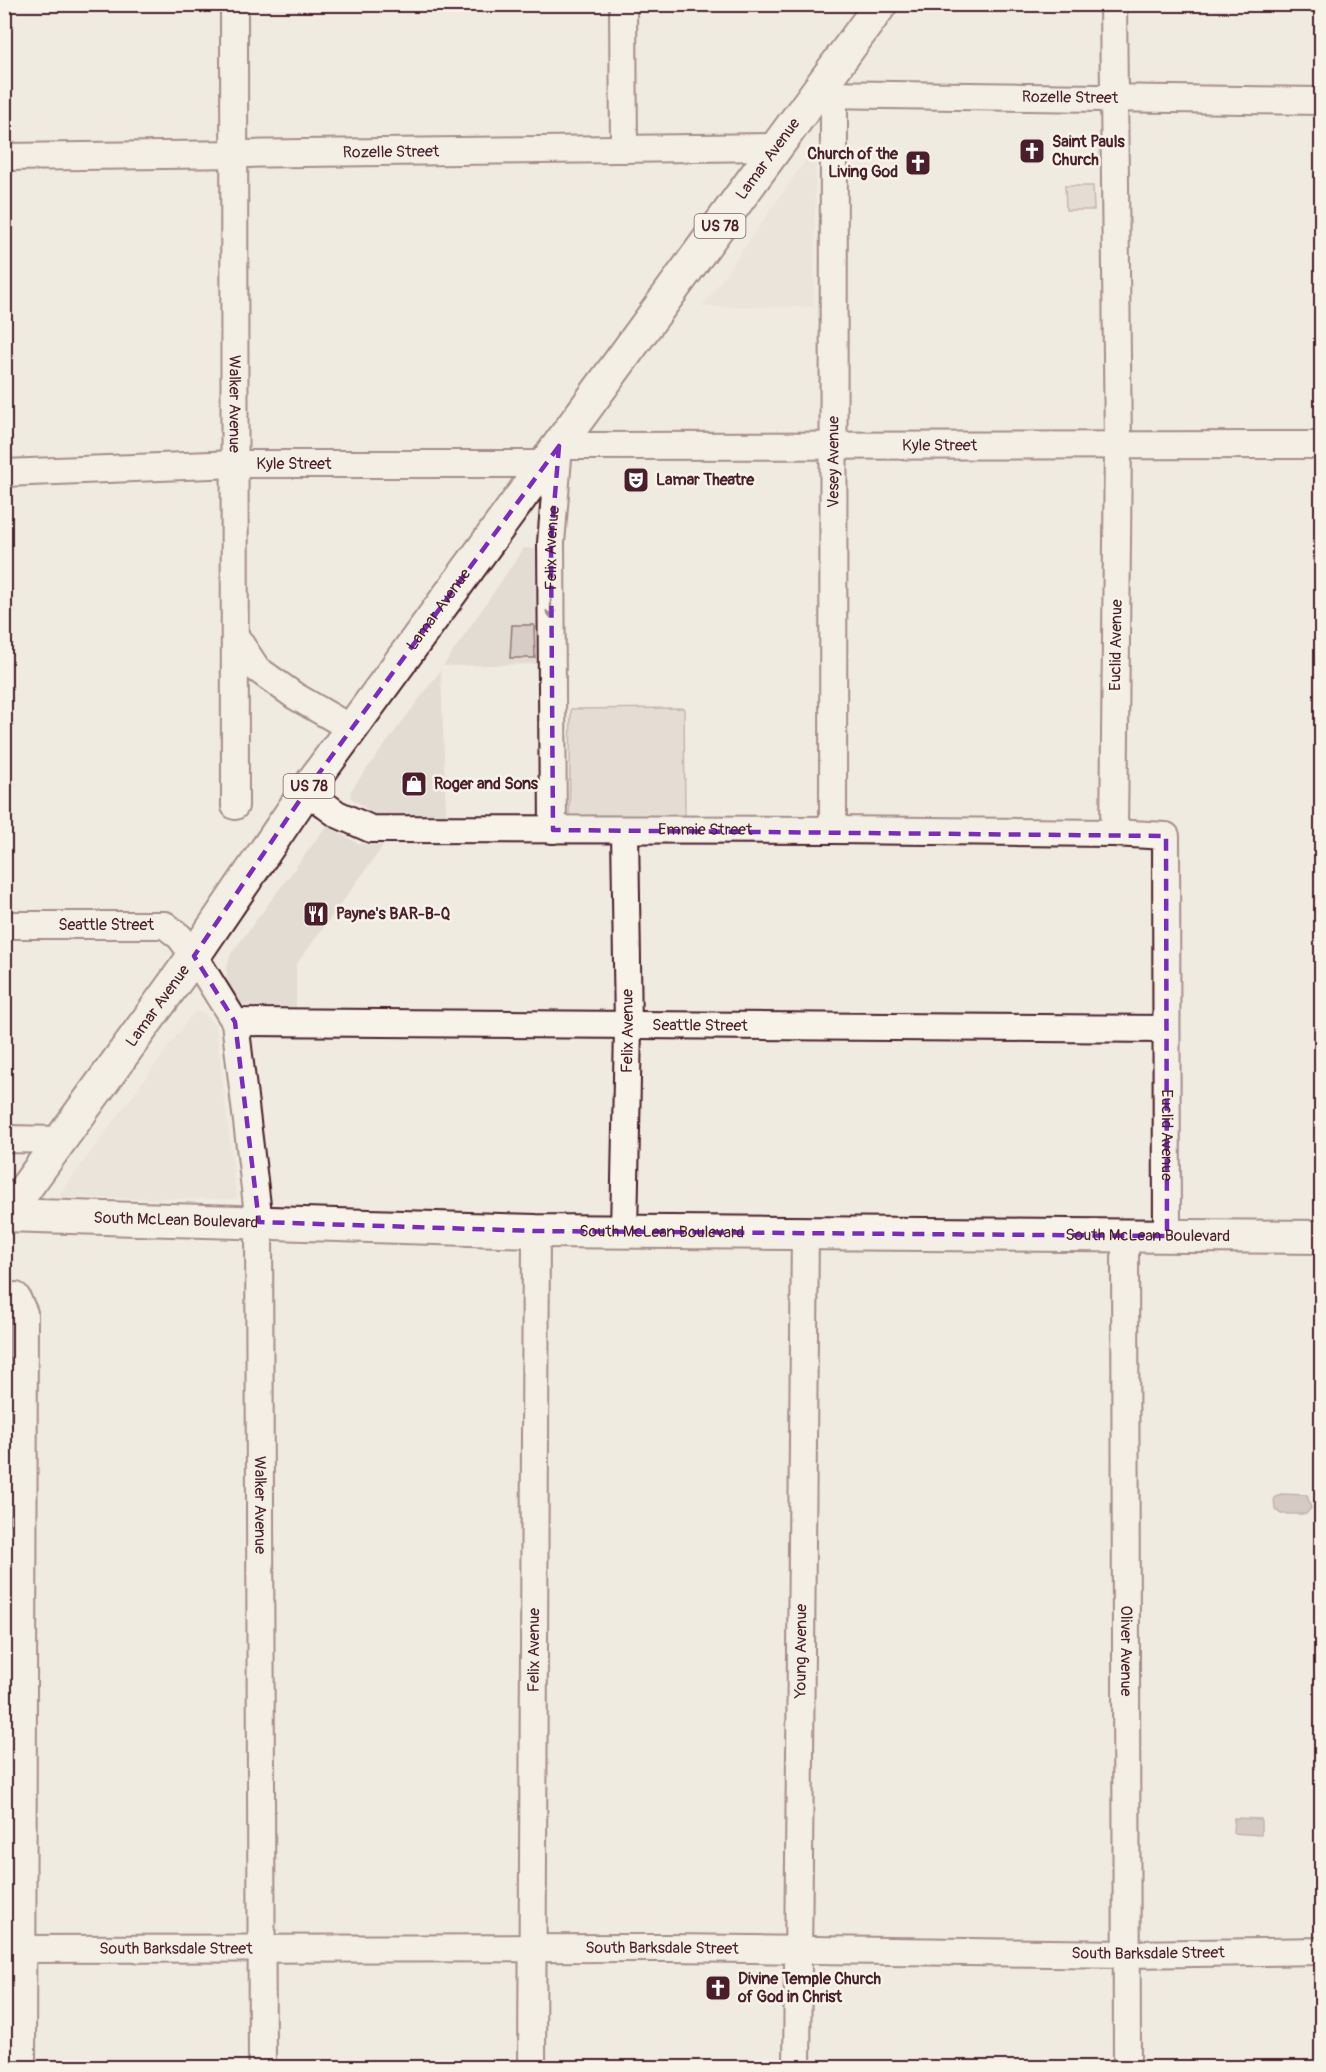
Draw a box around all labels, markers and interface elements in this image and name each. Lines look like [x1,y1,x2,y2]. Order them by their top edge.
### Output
street label: Rozelle Street [1022,87,1119,108]
street label: Lamar Avenue [731,114,805,204]
place label: Saint Pauls Church [1052,132,1125,170]
church icon: Saint Pauls Church [1017,136,1047,166]
street label: Rozelle Street [343,141,440,163]
place label: Church of the Living God [807,144,899,182]
church icon: Church of the Living God [903,148,933,178]
road number: US 78 [694,214,746,238]
street label: Walker Avenue [224,355,245,453]
street label: Vesey Avenue [823,416,844,508]
street label: Kyle Street [902,435,978,456]
street label: Kyle Street [256,454,332,474]
theatre icon: Lamar Theatre [621,465,651,495]
place label: Lamar Theatre [656,470,755,490]
street label: Felix Avenue [541,505,564,590]
street label: Lamar Avenue [402,564,475,654]
one-way arrow [546,599,557,619]
street label: Euclid Avenue [1105,599,1127,691]
shop icon: Roger and Sons [399,769,429,799]
road number: US 78 [284,774,334,798]
place label: Roger and Sons [434,774,539,794]
street label: Emmie Street [658,820,753,840]
restaurant icon: Payne's BAR-B-Q [301,899,331,929]
place label: Payne's BAR-B-Q [336,904,451,924]
street label: Seattle Street [58,915,154,935]
street label: Lamar Avenue [121,961,194,1051]
street label: Felix Avenue [617,989,638,1073]
street label: Seattle Street [652,1015,748,1036]
street label: Euclid Avenue [1157,1089,1177,1181]
street label: South McLean Boulevard [93,1208,259,1233]
street label: South McLean Boulevard [579,1221,744,1243]
street label: South McLean Boulevard [1065,1225,1230,1246]
street label: Walker Avenue [250,1456,270,1554]
street label: Young Avenue [791,1604,811,1699]
street label: Oliver Avenue [1116,1606,1136,1697]
street label: Felix Avenue [524,1608,544,1692]
street label: South Barksdale Street [585,1938,739,1959]
street label: South Barksdale Street [99,1939,253,1959]
street label: South Barksdale Street [1071,1942,1225,1964]
place label: Divine Temple Church of God in Christ [737,1969,882,2007]
church icon: Divine Temple Church of God in Christ [703,1973,733,2003]

